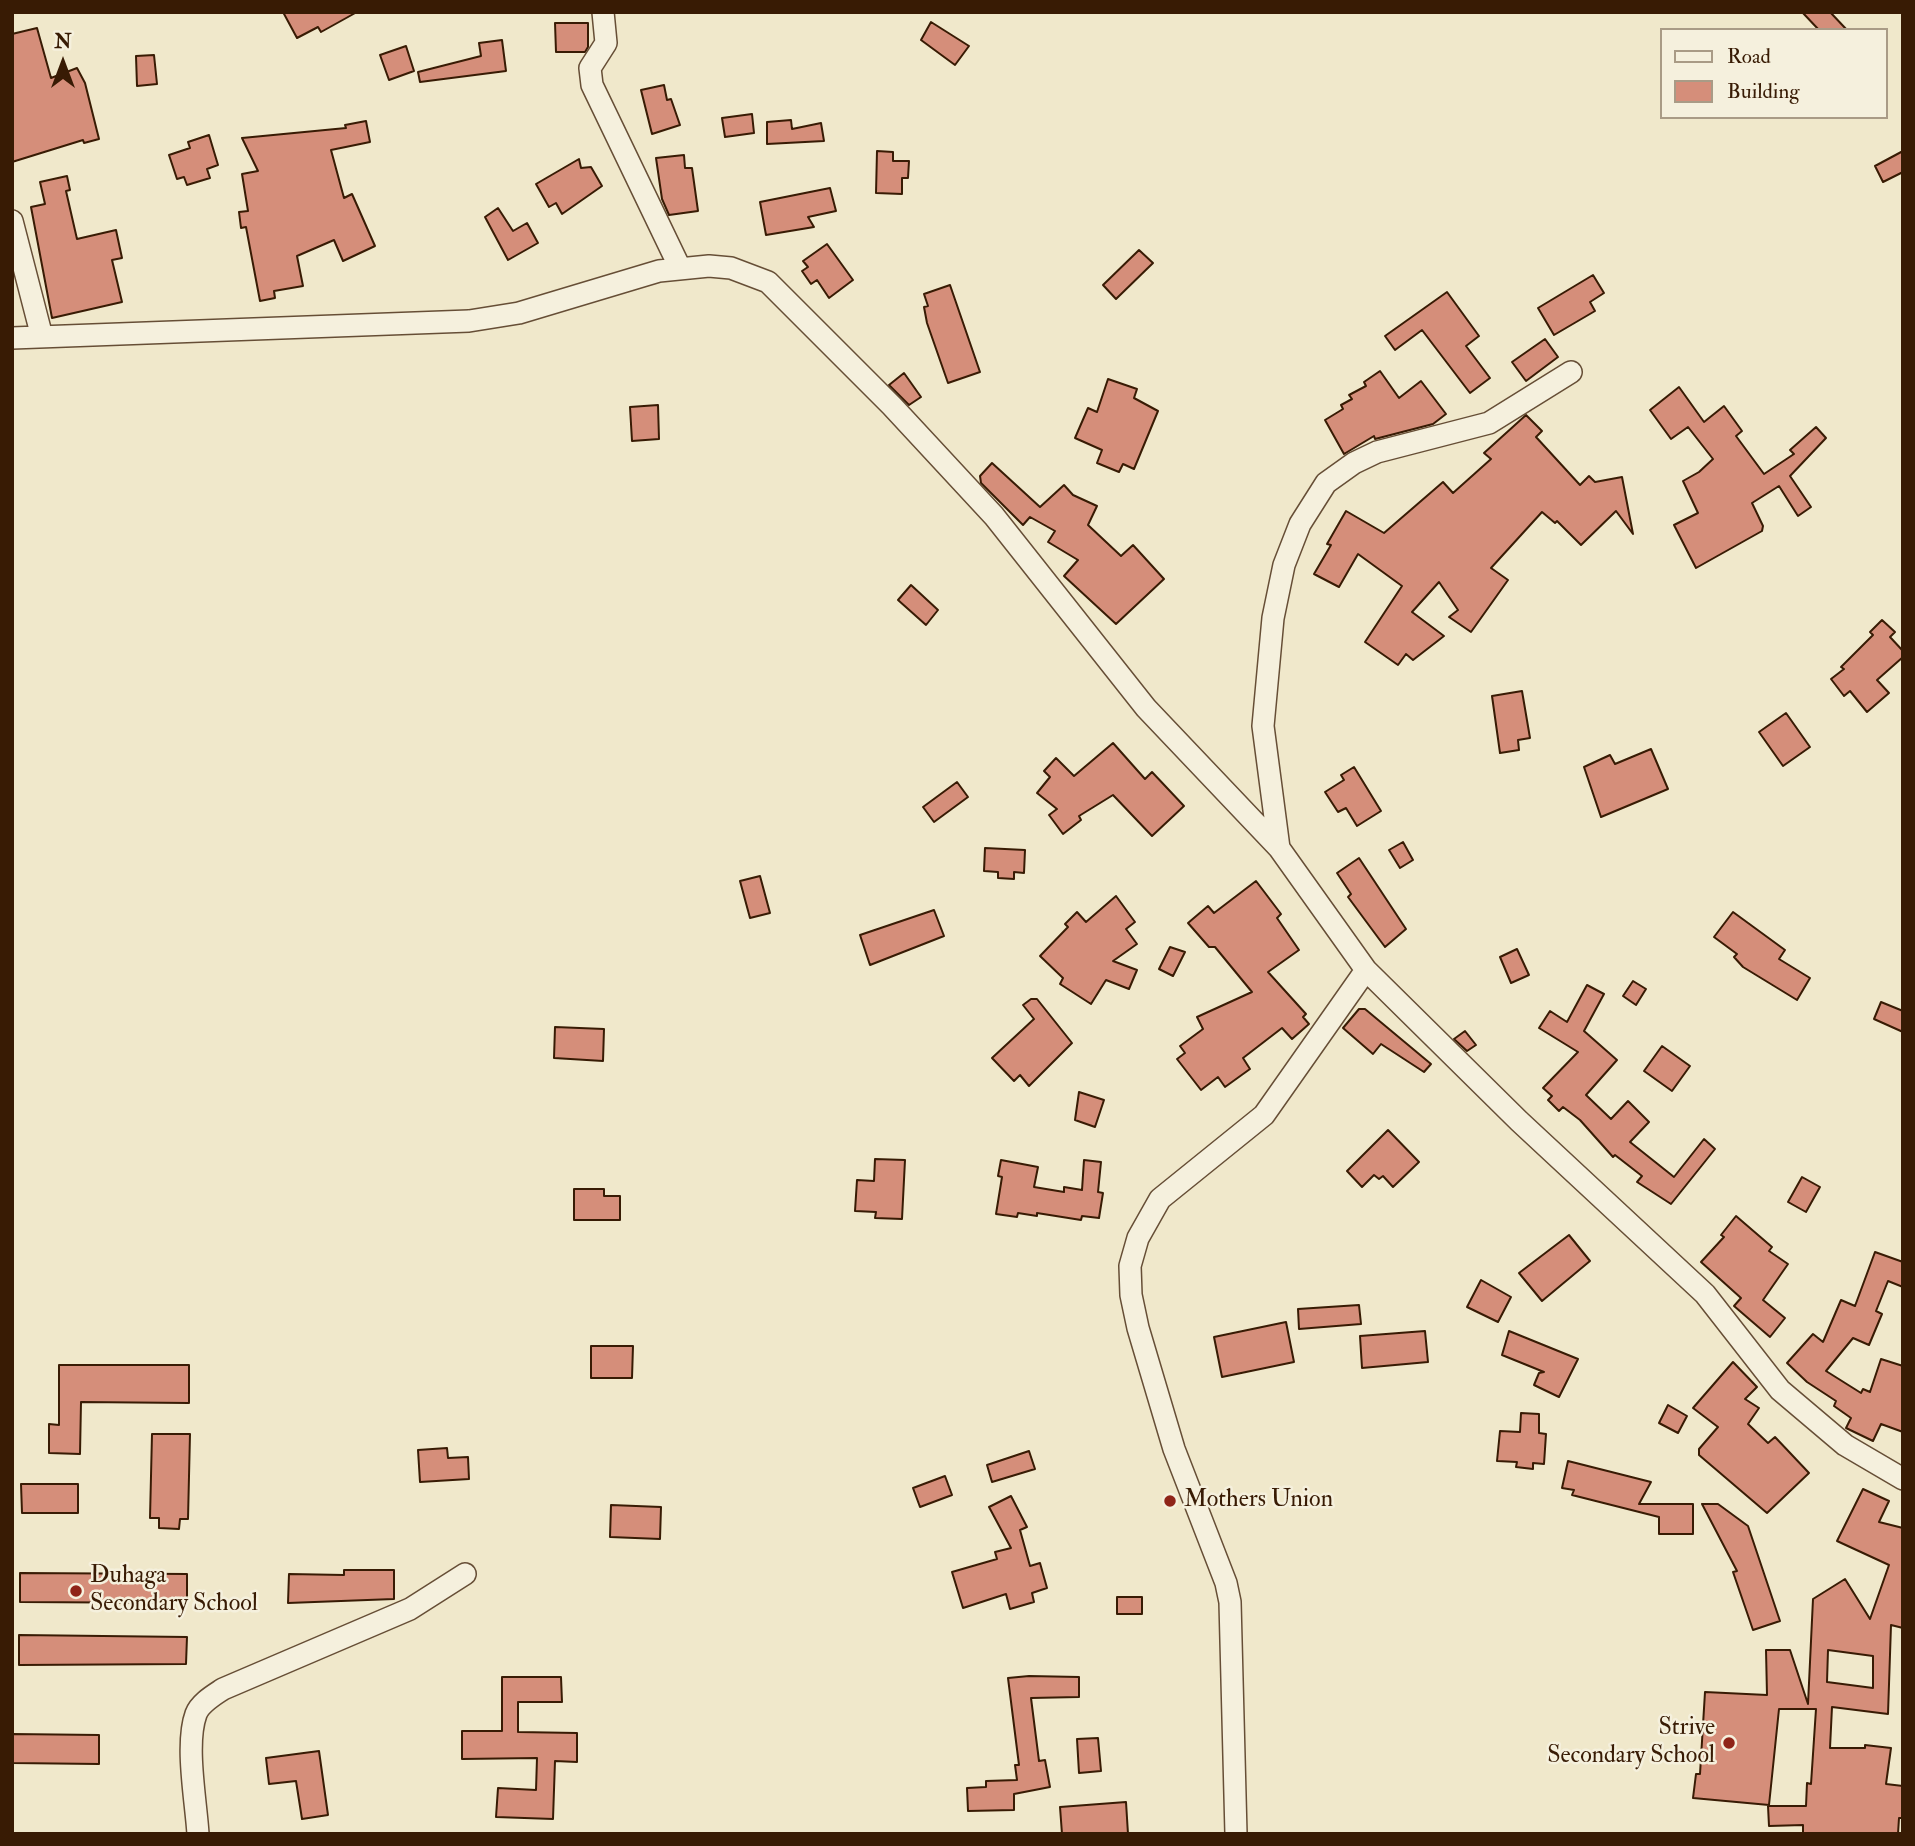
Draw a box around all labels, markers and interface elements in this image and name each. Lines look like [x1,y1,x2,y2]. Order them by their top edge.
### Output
north arrow [28,28,98,98]
legend [1660,28,1887,119]
text: N [54,30,72,54]
text: Road [1727,43,1771,70]
text: Building [1727,78,1800,105]
place label: Mothers Union [1184,1487,1333,1515]
marker: Mothers Union [1162,1493,1178,1509]
place label: Duhaga Secondary School [90,1563,258,1619]
marker: Duhaga Secondary School [68,1583,84,1599]
place label: Strive Secondary School [1547,1715,1715,1771]
marker: Strive Secondary School [1721,1735,1737,1751]

